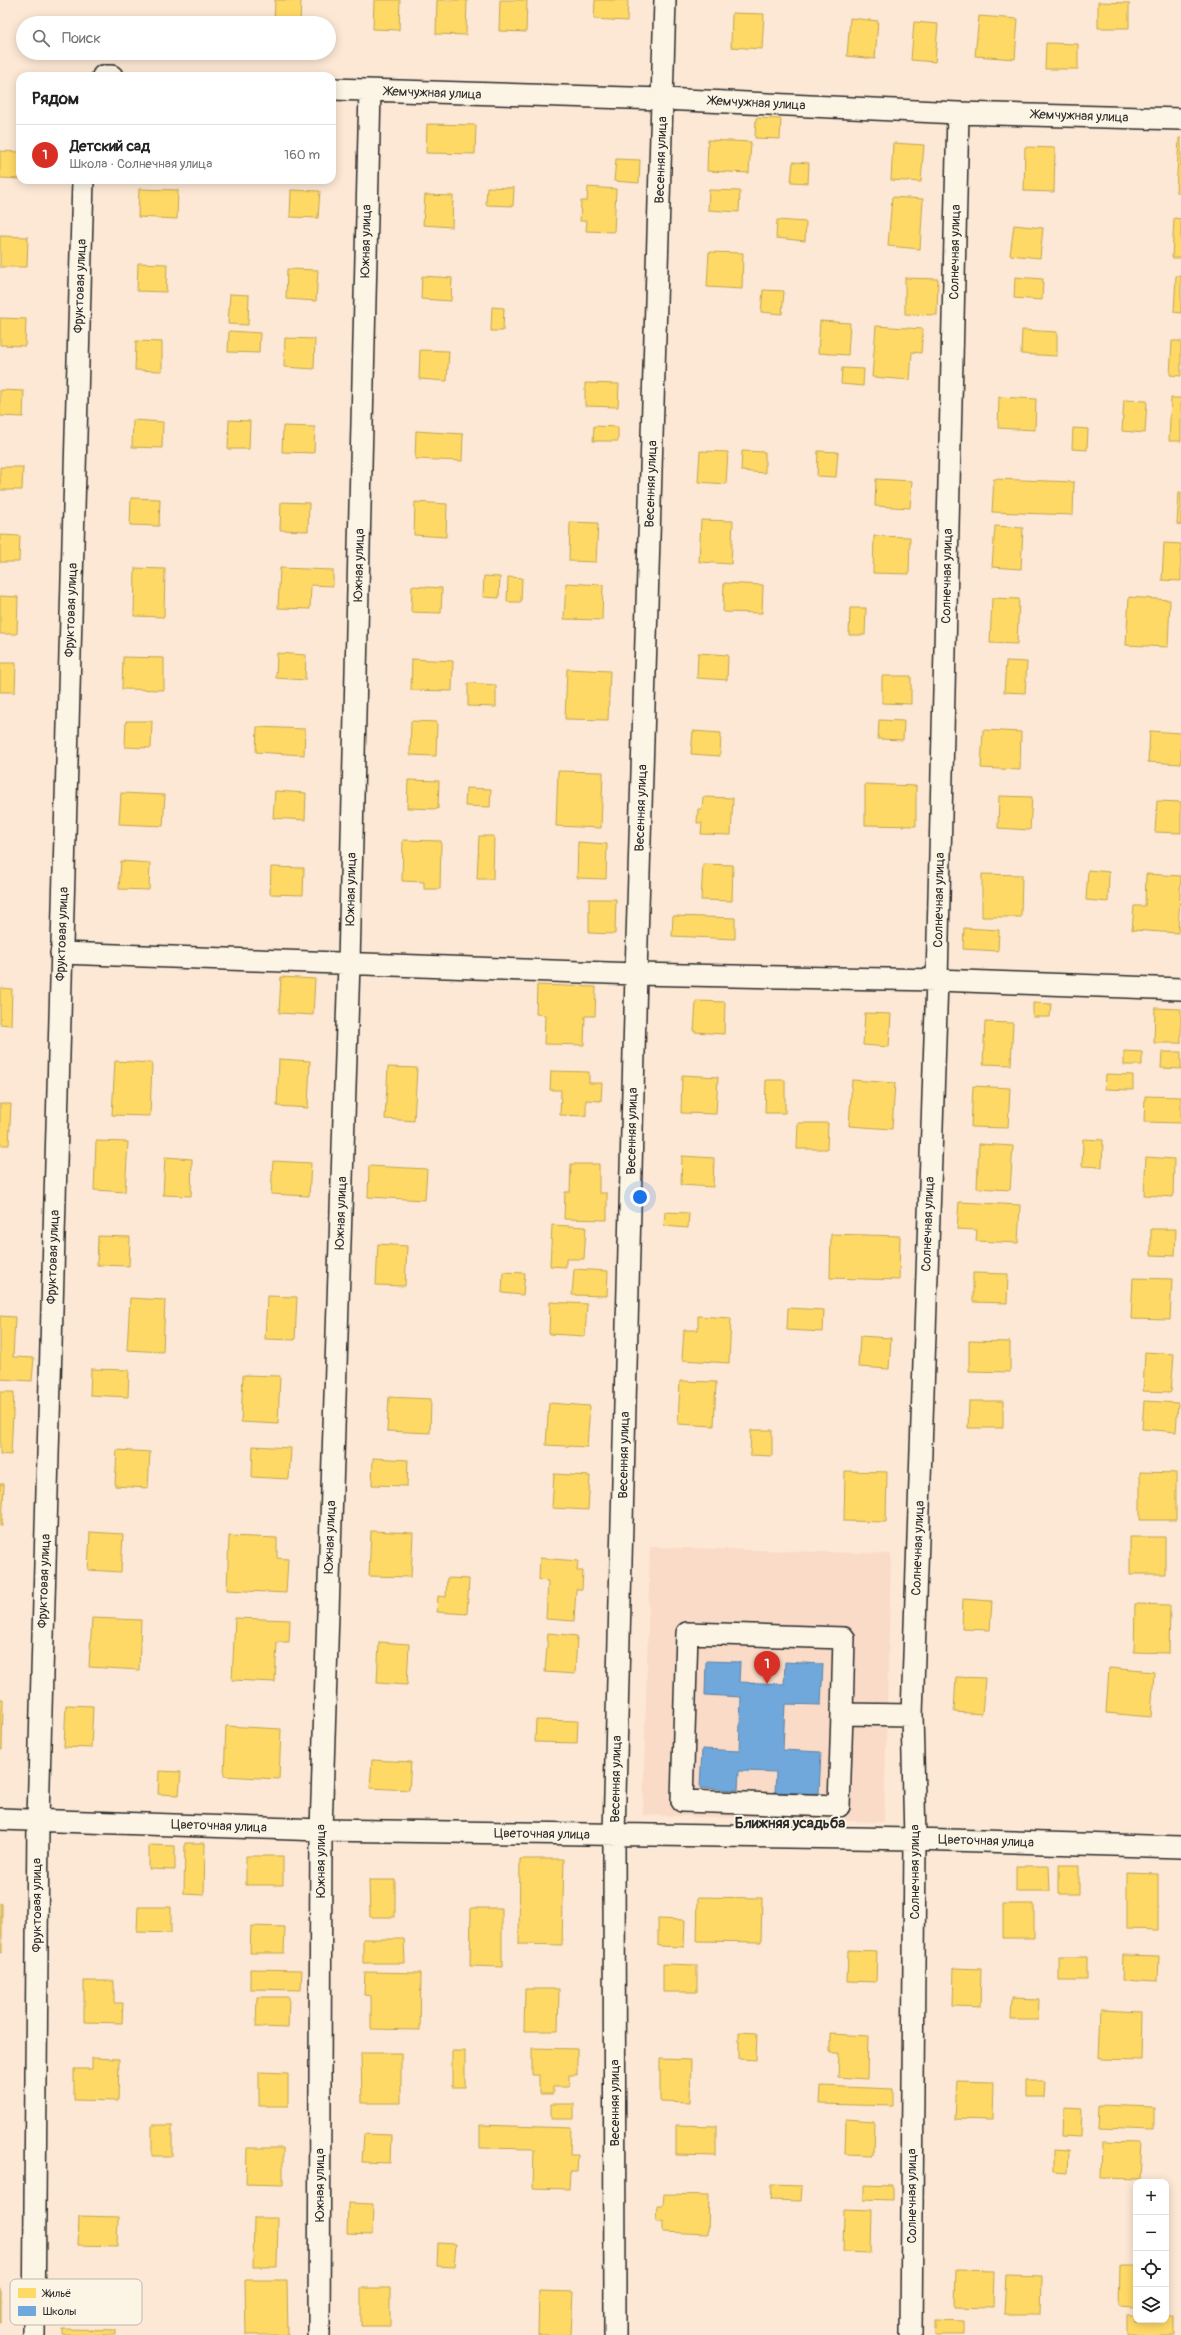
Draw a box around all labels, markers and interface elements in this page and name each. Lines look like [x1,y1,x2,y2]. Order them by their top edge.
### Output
search box [16,16,336,60]
icon: search [30,27,52,49]
text: Поиск [62,29,101,48]
street label: Жемчужная улица [382,83,482,103]
text: Рядом [32,88,79,109]
street label: Жемчужная улица [706,92,806,114]
street label: Жемчужная улица [1029,106,1129,126]
street label: Весенняя улица [651,116,671,204]
text: Детский сад [70,137,150,156]
text: 1 [42,147,48,163]
text: 160 m [284,147,320,163]
text: Школа · Солнечная улица [70,156,212,172]
street label: Южная улица [357,204,375,278]
street label: Солнечная улица [946,204,964,300]
street label: Фруктовая улица [70,239,90,333]
street label: Весенняя улица [641,440,661,528]
street label: Южная улица [350,528,368,602]
street label: Солнечная улица [938,528,956,624]
street label: Фруктовая улица [61,563,81,657]
street label: Весенняя улица [631,764,651,852]
street label: Южная улица [342,852,360,926]
street label: Солнечная улица [930,852,948,948]
street label: Фруктовая улица [52,887,72,981]
street label: Весенняя улица [623,1087,641,1175]
street label: Южная улица [332,1176,350,1250]
street label: Солнечная улица [918,1176,938,1272]
your location [630,1187,650,1207]
street label: Фруктовая улица [43,1210,63,1304]
street label: Весенняя улица [615,1411,633,1499]
street label: Южная улица [321,1500,339,1574]
street label: Солнечная улица [908,1500,928,1596]
street label: Фруктовая улица [34,1534,54,1628]
pin: 1 [754,1651,780,1684]
street label: Весенняя улица [607,1735,625,1823]
district label: Ближняя усадьба [735,1814,845,1833]
street label: Цветочная улица [171,1816,267,1836]
street label: Южная улица [313,1824,329,1898]
street label: Солнечная улица [907,1824,923,1920]
street label: Цветочная улица [494,1825,590,1843]
street label: Цветочная улица [938,1831,1034,1851]
street label: Фруктовая улица [29,1858,45,1952]
street label: Весенняя улица [607,2059,623,2147]
street label: Южная улица [312,2148,328,2222]
street label: Солнечная улица [904,2148,920,2244]
map controls [1133,2179,1169,2323]
button: + [1133,2179,1169,2215]
button: − [1133,2215,1169,2251]
button: locate [1133,2251,1169,2287]
legend [10,2279,142,2325]
text: Жильё [41,2287,71,2300]
button: layers [1133,2287,1169,2323]
text: Школы [43,2305,76,2318]

